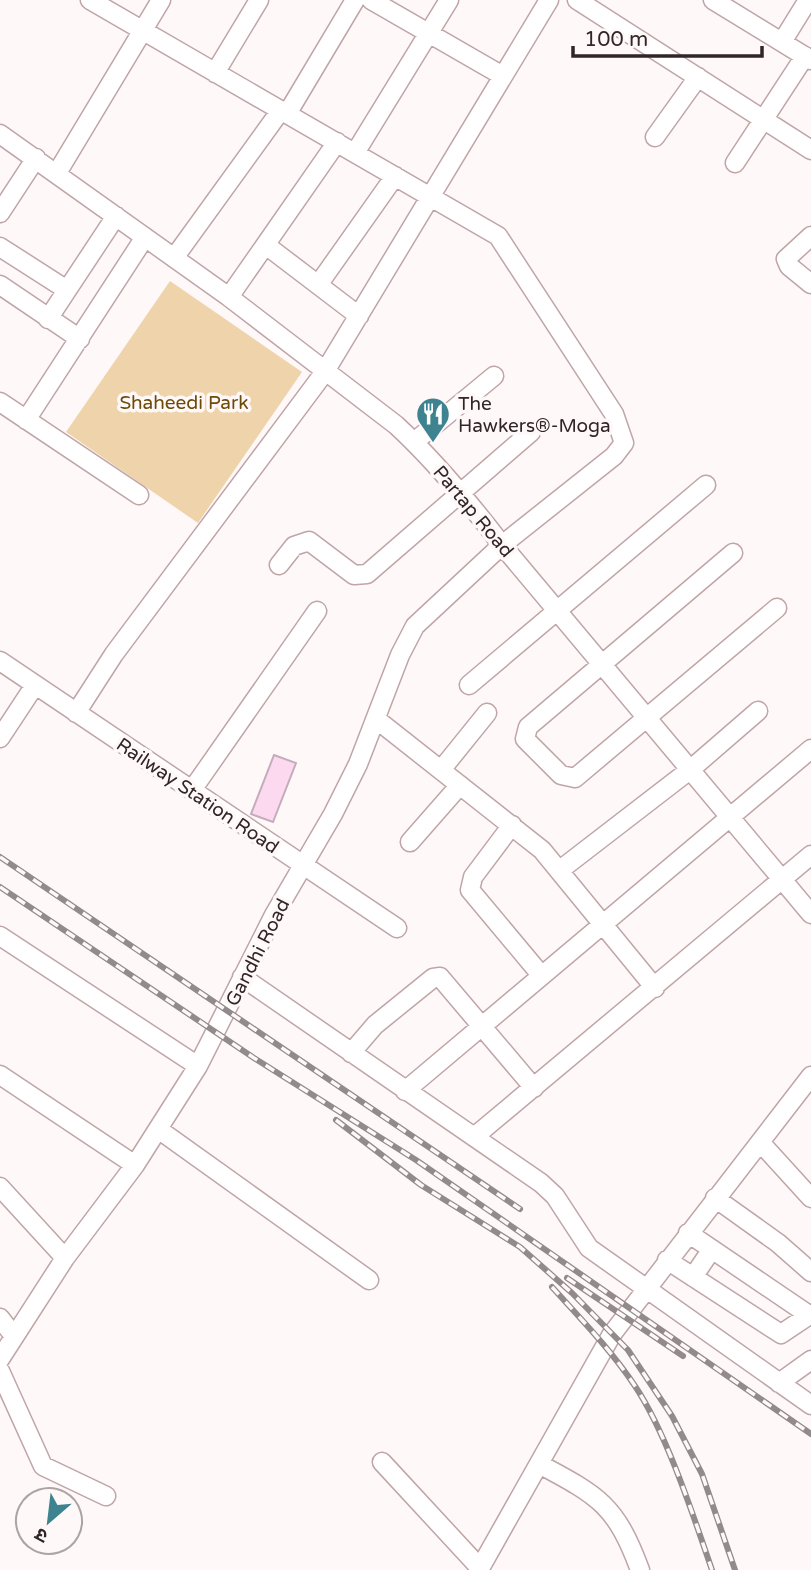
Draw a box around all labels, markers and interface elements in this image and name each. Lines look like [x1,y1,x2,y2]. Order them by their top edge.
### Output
scale bar [573,14,762,58]
text: 100 m [584,27,648,52]
park label: Shaheedi Park [119,392,249,414]
place label: The Hawkers®-Moga [458,393,611,437]
restaurant icon: The Hawkers®-Moga [414,395,452,444]
street label: Partap Road [429,461,518,562]
street label: Railway Station Road [112,733,283,858]
street label: Gandhi Road [221,895,294,1010]
north arrow [14,1486,84,1556]
text: उ [31,1522,52,1547]

